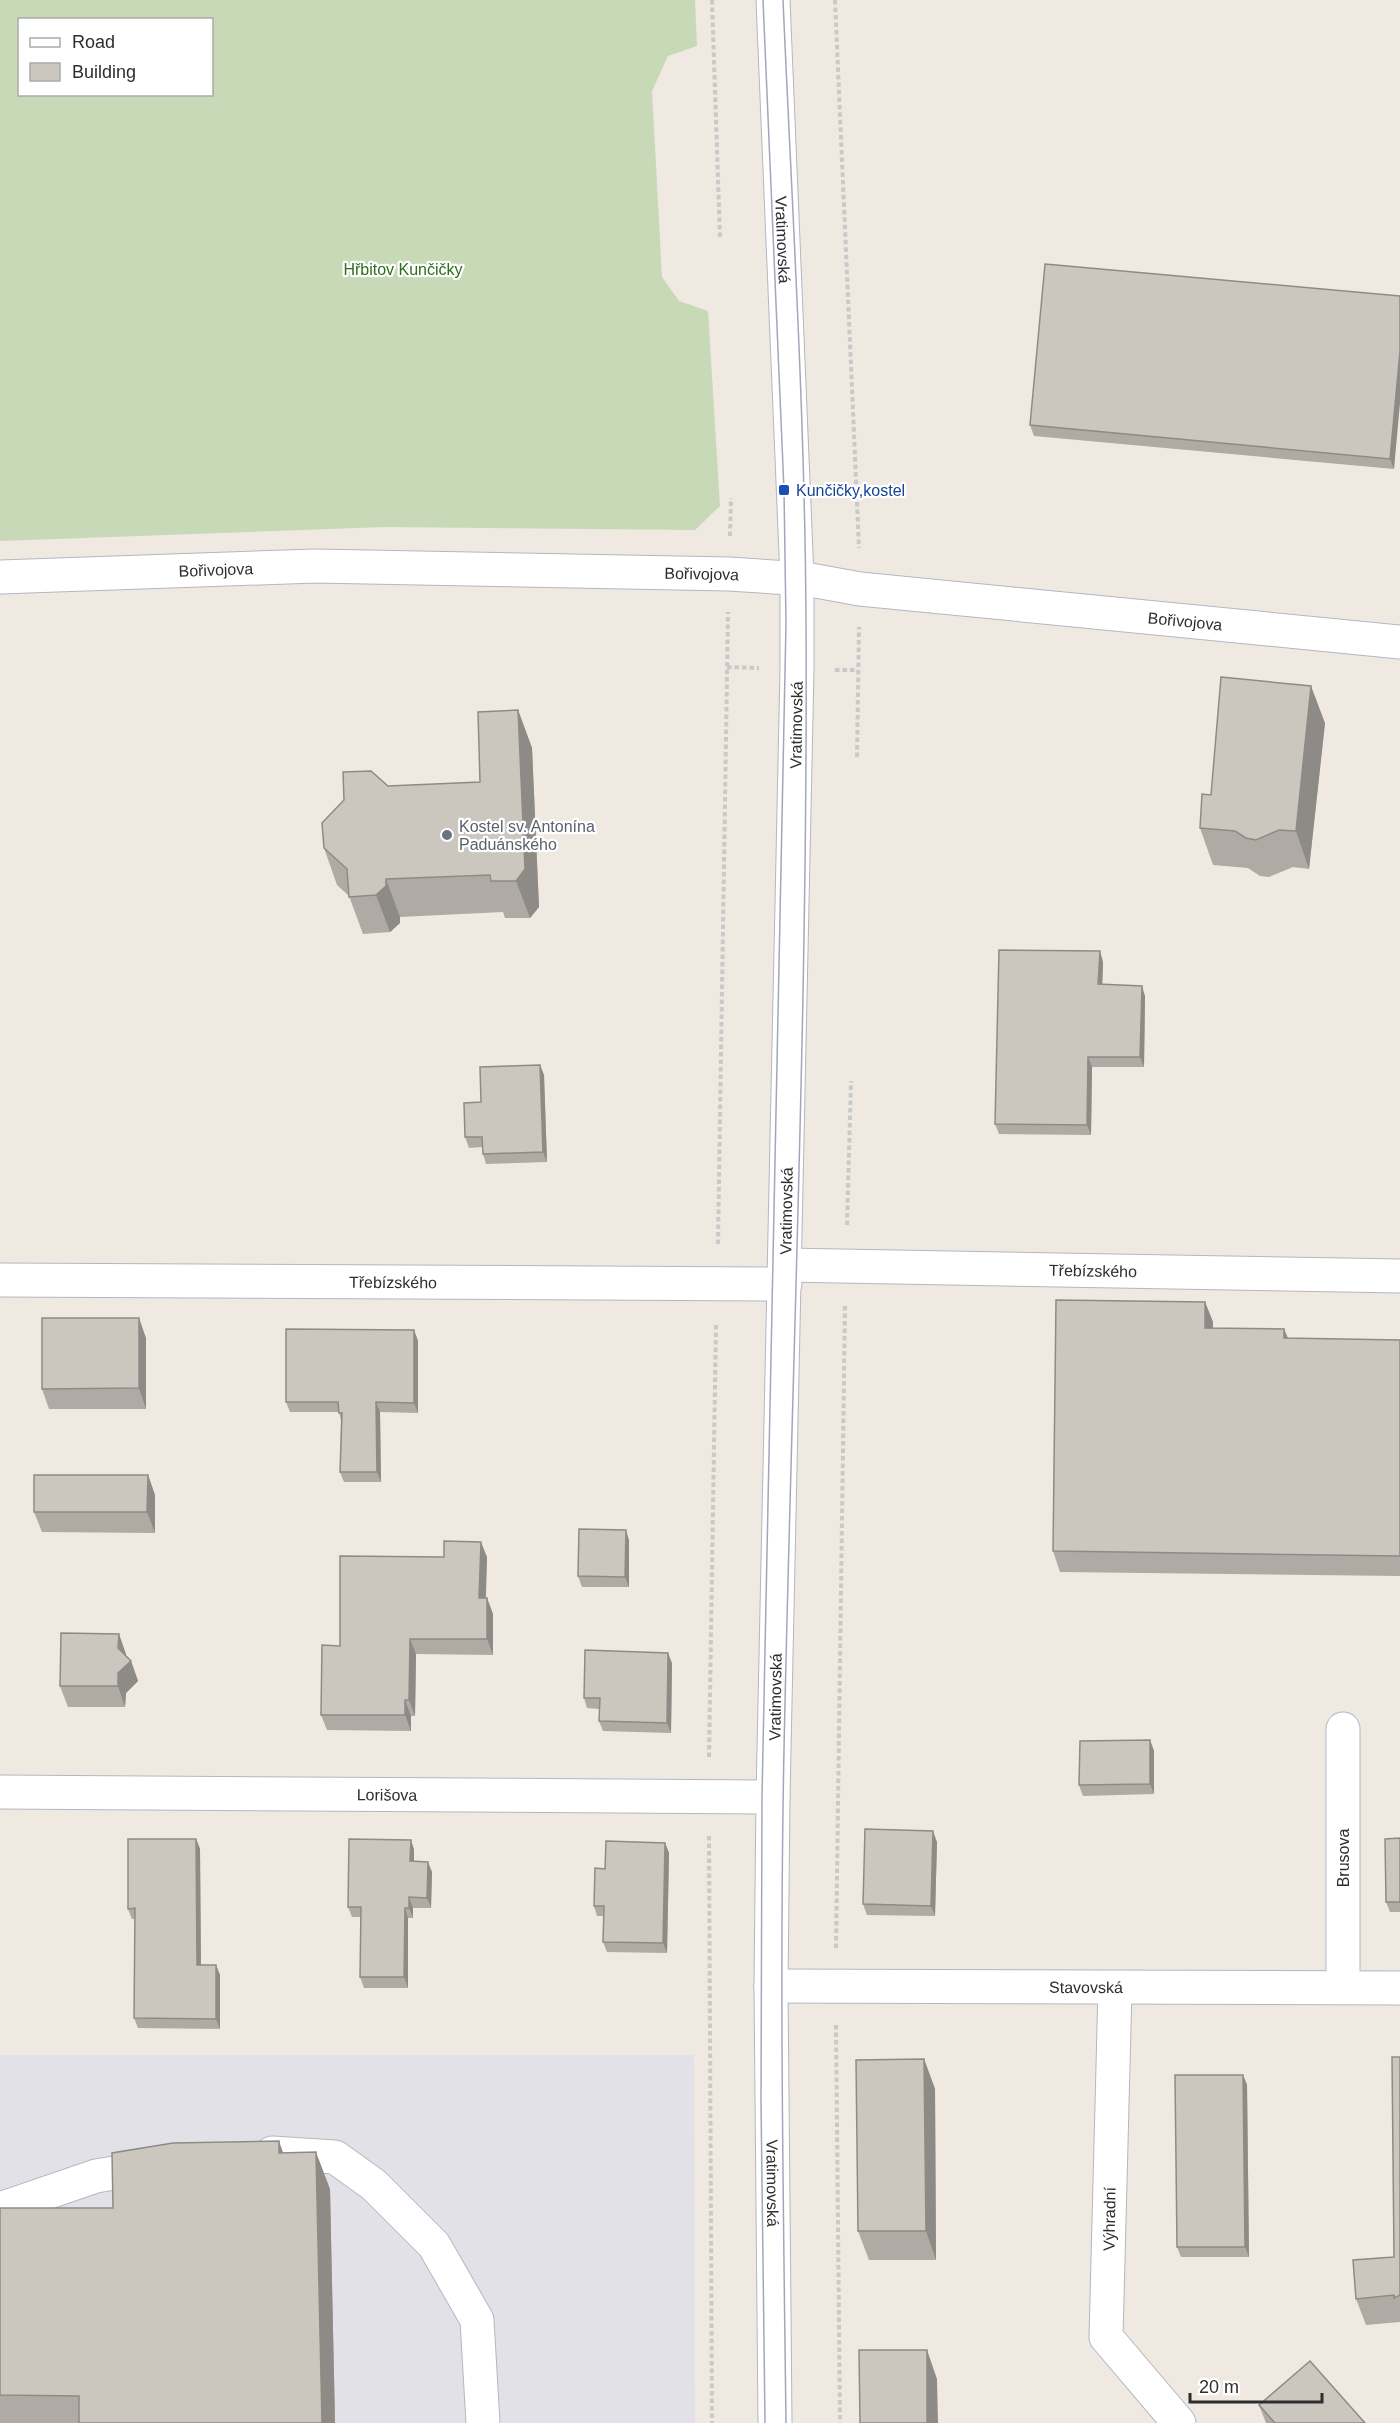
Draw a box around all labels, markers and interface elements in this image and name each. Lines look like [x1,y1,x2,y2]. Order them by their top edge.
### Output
legend [18,18,213,96]
text: Road [72,32,115,52]
text: Building [72,62,136,82]
street label: Vratimovská [772,196,793,284]
park label: Hřbitov Kunčičky [343,261,463,278]
place label: Kunčičky,kostel [796,482,905,499]
marker: Kunčičky,kostel [777,483,791,497]
street label: Bořivojova [178,560,254,580]
street label: Bořivojova [664,565,740,584]
street label: Bořivojova [1147,609,1223,634]
street label: Vratimovská [787,681,806,769]
place label: Kostel sv. Antonína Paduánského [459,818,595,853]
marker: Kostel sv. Antonína Paduánského [440,828,454,842]
street label: Vratimovská [777,1167,796,1255]
street label: Třebízského [1049,1262,1137,1280]
street label: Třebízského [349,1274,437,1291]
street label: Vratimovská [766,1653,785,1741]
street label: Lorišova [357,1786,417,1804]
street label: Brusova [1335,1829,1352,1887]
street label: Stavovská [1049,1979,1123,1996]
street label: Vratimovská [763,2139,781,2227]
street label: Výhradní [1100,2186,1119,2251]
scale bar [1190,2366,1322,2404]
text: 20 m [1199,2377,1239,2397]

